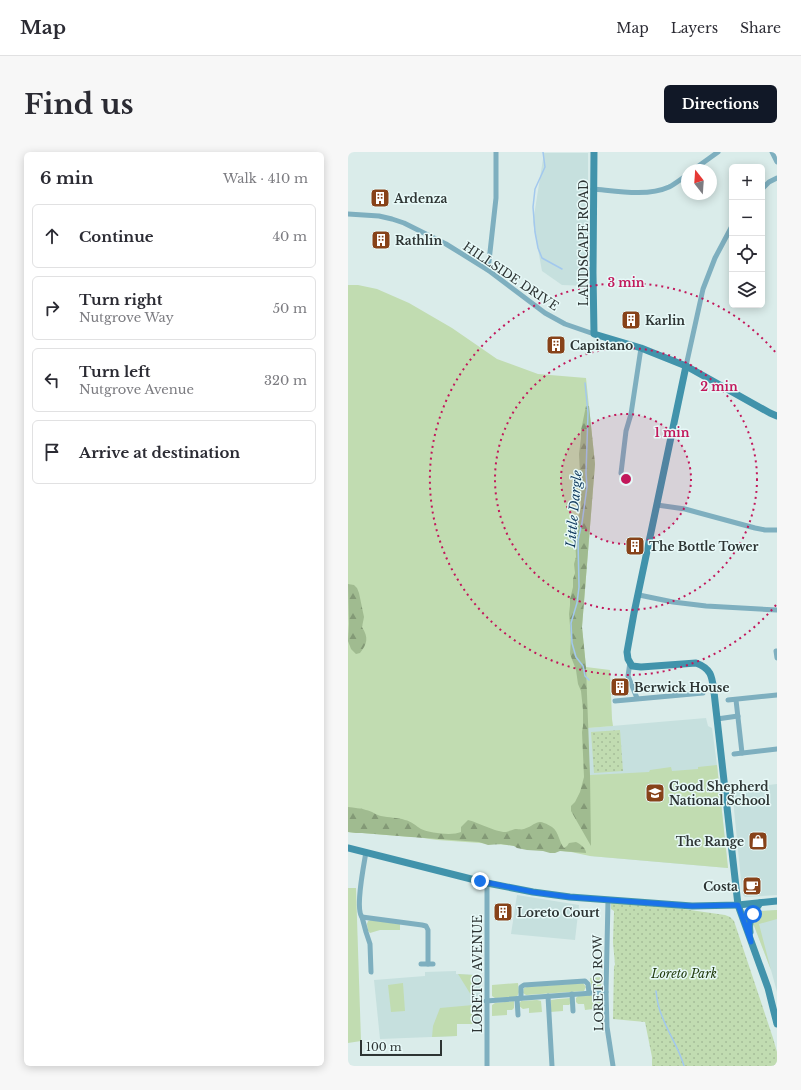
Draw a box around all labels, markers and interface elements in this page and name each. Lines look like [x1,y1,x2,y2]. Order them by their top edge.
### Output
text: Map [20,16,66,39]
text: Map [616,19,649,37]
text: Layers [671,19,718,37]
text: Share [740,19,781,37]
button: Directions [664,85,777,123]
text: Find us [24,87,134,122]
north arrow [681,164,717,200]
map controls [729,164,765,308]
button: + [729,164,765,200]
text: 6 min [40,168,93,189]
text: Walk · 410 m [223,170,308,187]
street label: LANDSCAPE ROAD [576,180,591,306]
building icon: Ardenza [369,187,391,209]
place label: Ardenza [393,191,448,206]
button: − [729,200,765,236]
icon: ahead [41,225,63,247]
text: Continue [79,227,154,246]
text: 40 m [272,228,307,245]
building icon: Rathlin [370,229,392,251]
place label: Rathlin [395,233,442,248]
button: locate [729,236,765,272]
street label: HILLSIDE DRIVE [460,239,562,314]
button: layers [729,272,765,308]
text: 3 min [607,275,645,290]
text: Turn right [79,290,162,309]
icon: right [41,297,63,319]
text: 50 m [273,300,307,317]
text: Nutgrove Way [79,309,174,326]
building icon: Karlin [620,309,642,331]
place label: Karlin [645,313,685,328]
building icon: Capistano [545,334,567,356]
place label: Capistano [570,338,633,353]
text: Turn left [79,362,150,381]
icon: left [41,369,63,391]
text: 320 m [264,372,307,389]
text: 2 min [700,379,738,394]
text: Nutgrove Avenue [79,381,194,398]
text: 1 min [655,425,690,440]
icon: arrive [41,441,63,463]
text: Arrive at destination [79,443,240,462]
water label: Little Dargle [562,469,586,549]
centre of rings [619,472,633,486]
building icon: The Bottle Tower [624,535,646,557]
place label: The Bottle Tower [649,539,759,554]
building icon: Berwick House [609,676,631,698]
place label: Berwick House [634,680,729,695]
place label: Good Shepherd National School [669,779,771,808]
school or university icon: Good Shepherd National School [644,782,666,804]
shop icon: The Range [747,830,769,852]
place label: The Range [676,834,744,849]
route end [471,872,489,890]
cafe icon: Costa [741,875,763,897]
place label: Costa [703,879,738,894]
building icon: Loreto Court [492,901,514,923]
place label: Loreto Court [517,905,600,920]
route start [744,905,762,923]
street label: LORETO AVENUE [470,915,485,1033]
street label: LORETO ROW [590,934,606,1031]
park label: Loreto Park [650,966,717,981]
scale bar [360,1038,442,1057]
text: 100 m [366,1040,402,1054]

